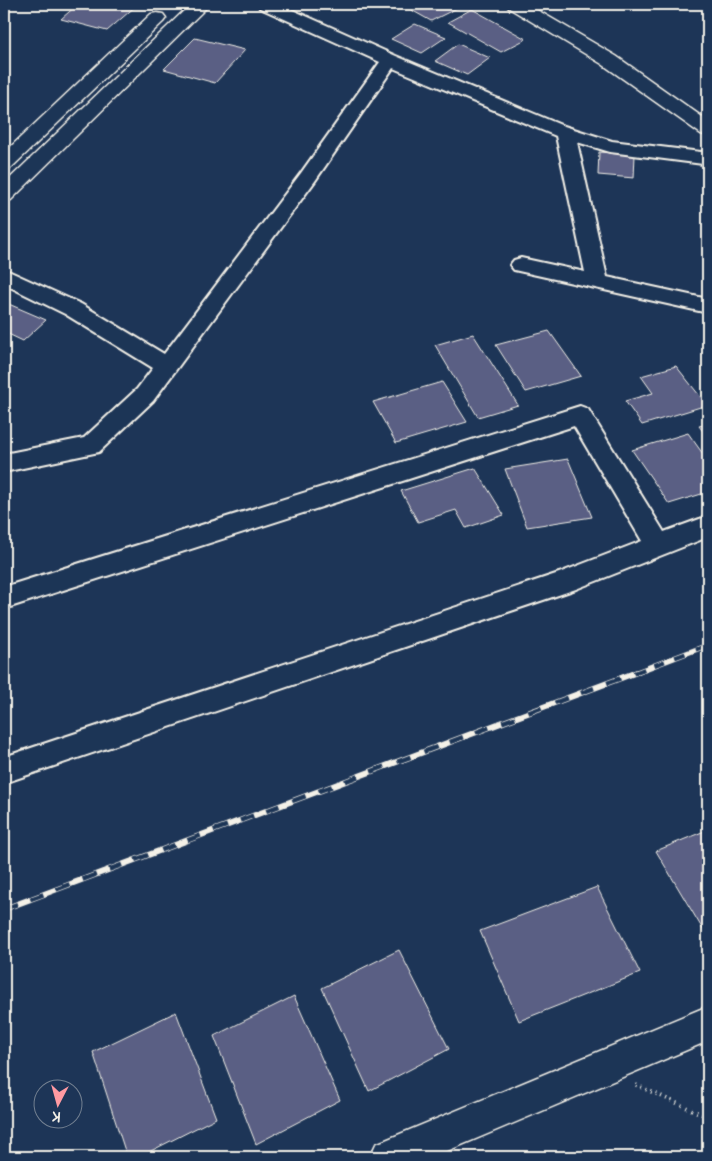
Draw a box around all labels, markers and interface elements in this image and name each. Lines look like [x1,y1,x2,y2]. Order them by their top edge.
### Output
north arrow [32,1078,82,1128]
text: K [51,1107,62,1125]

